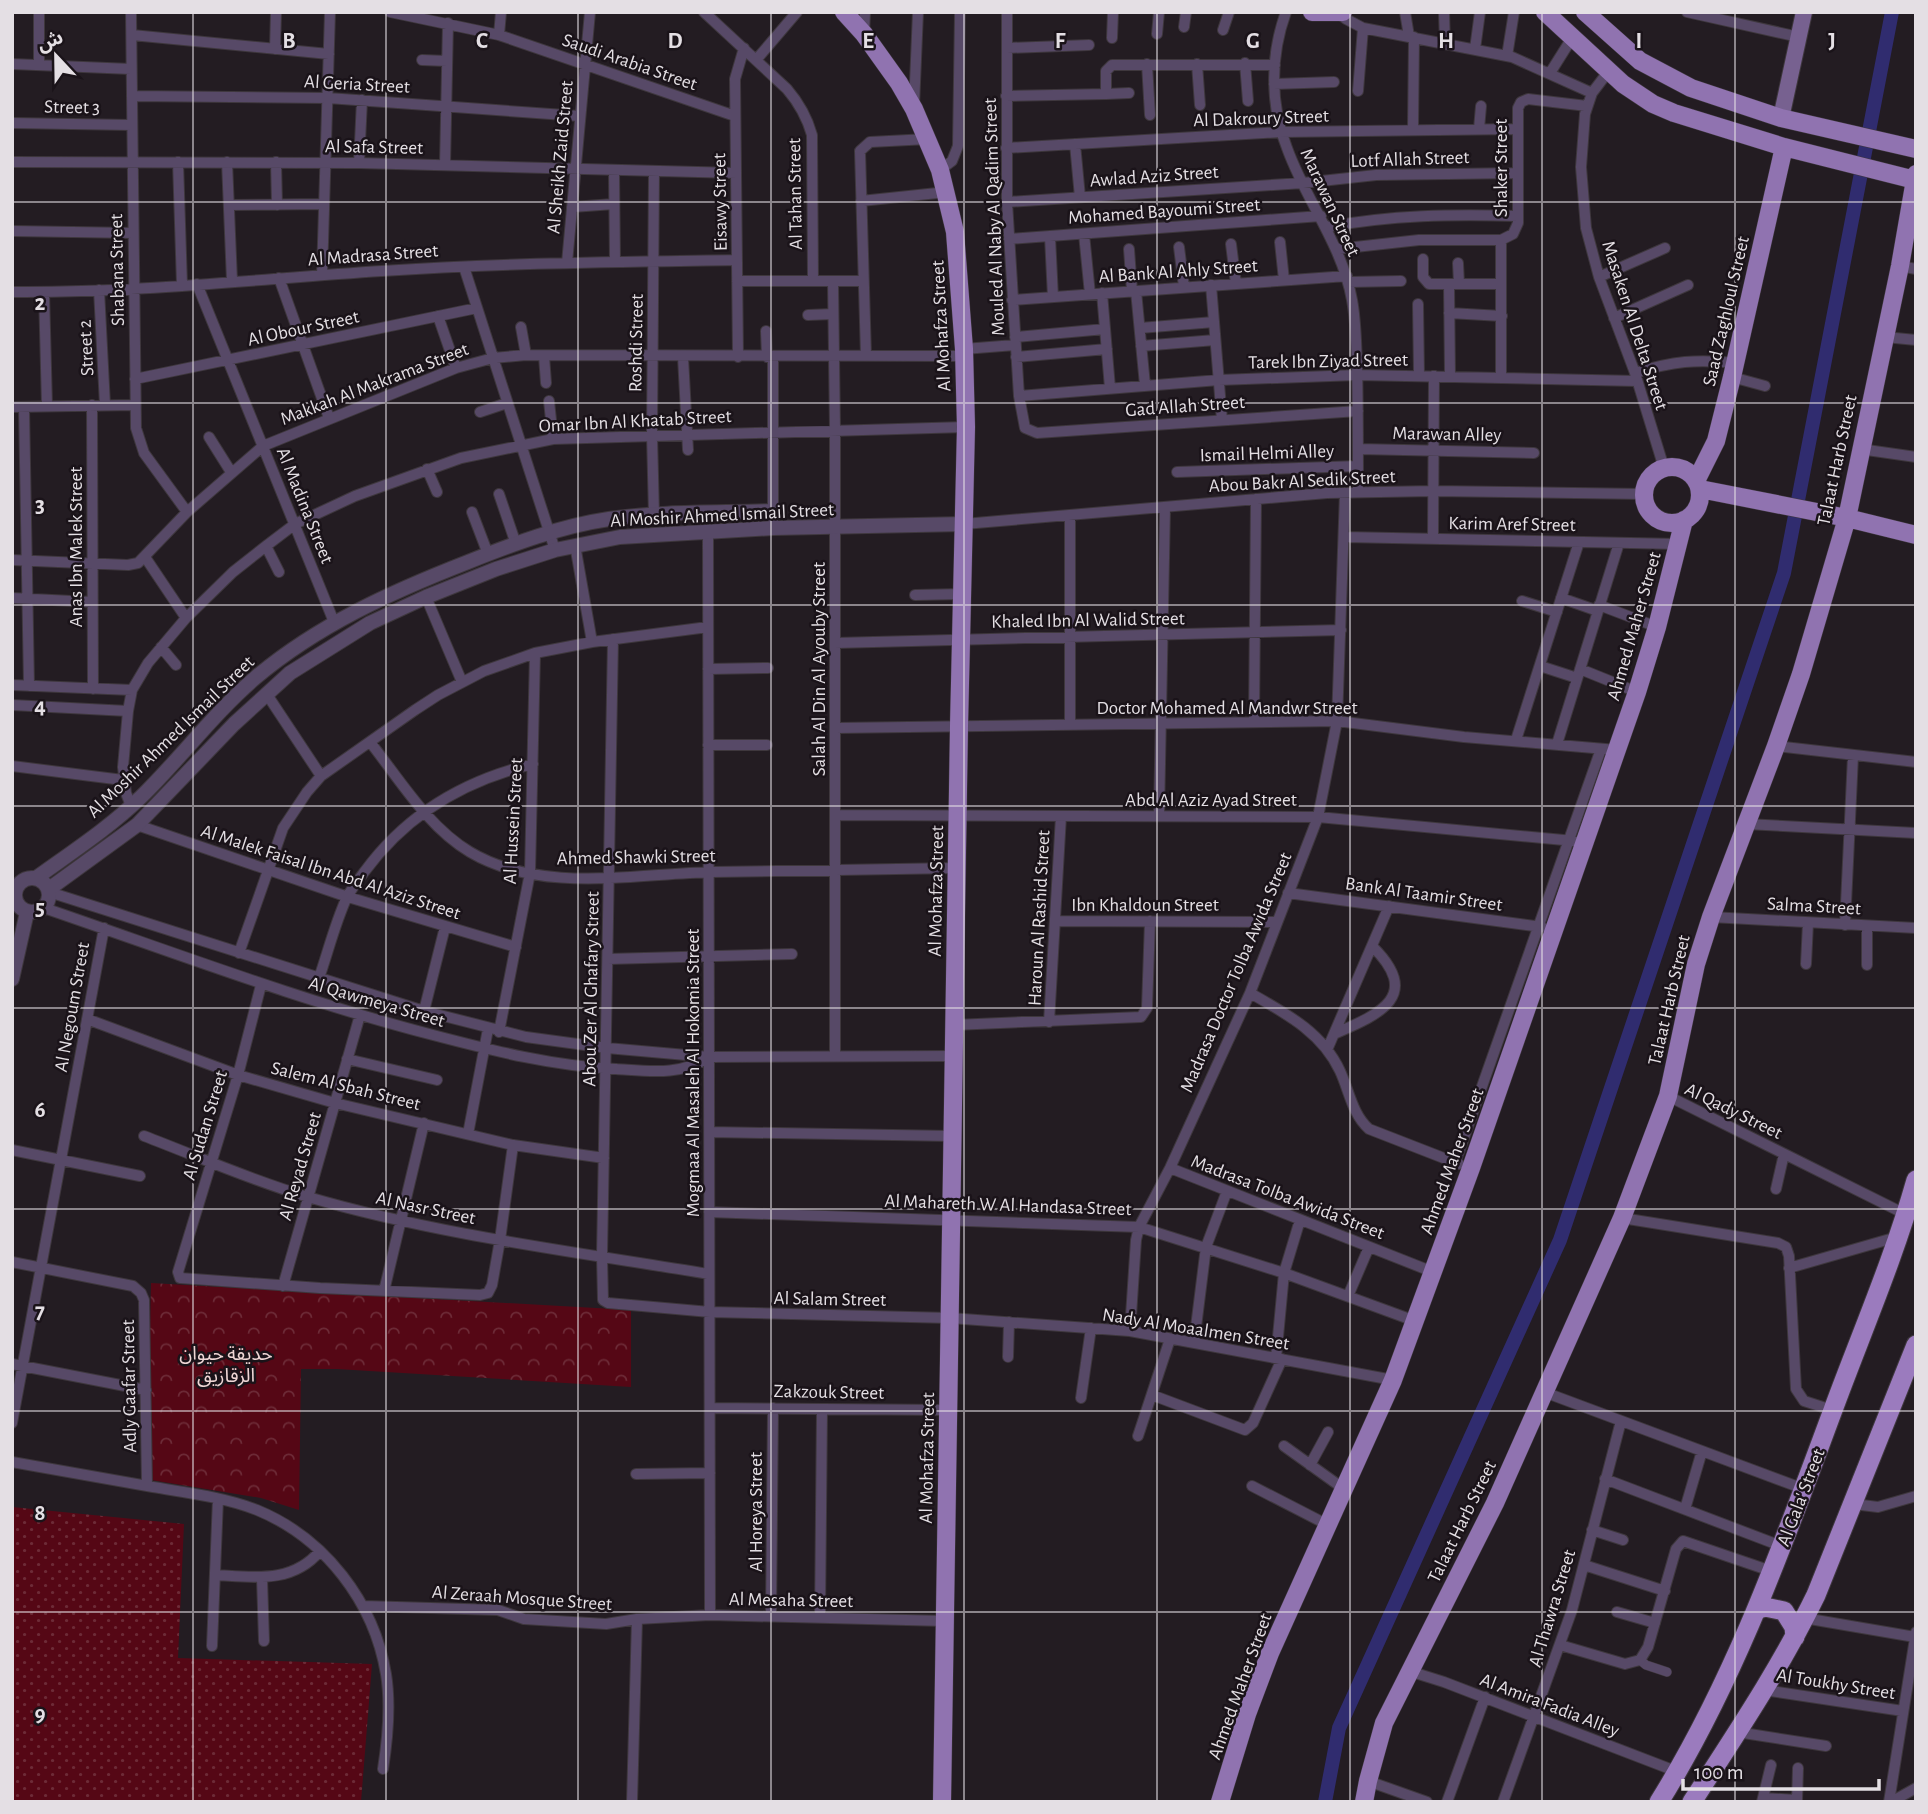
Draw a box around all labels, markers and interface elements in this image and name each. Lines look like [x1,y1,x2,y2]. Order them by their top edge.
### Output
north arrow [21,21,91,91]
text: ش [35,28,66,55]
text: B [282,30,296,53]
text: C [476,30,488,53]
street label: Saudi Arabia Street [560,30,699,94]
text: D [667,30,683,53]
text: E [862,30,874,53]
text: F [1055,30,1066,53]
text: G [1246,30,1260,53]
text: H [1438,30,1454,53]
text: I [1636,30,1642,53]
text: J [1828,30,1836,53]
street label: Al Geria Street [304,72,410,97]
street label: Al Sheikh Zaid Street [544,80,577,234]
street label: Street 3 [44,98,100,117]
street label: Mouled Al Naby Al Qadim Street [981,98,1008,336]
street label: Al Dakroury Street [1193,107,1329,130]
street label: Shaker Street [1492,119,1511,217]
street label: Al Safa Street [325,137,423,158]
street label: Al Tahan Street [785,138,806,250]
street label: Marawan Street [1296,146,1363,259]
street label: Lotf Allah Street [1350,148,1470,171]
street label: Eisawy Street [710,153,731,251]
street label: Awlad Aziz Street [1089,163,1219,190]
street label: Mohamed Bayoumi Street [1067,195,1261,228]
street label: Shabana Street [107,214,128,326]
street label: Saad Zaghloul Street [1700,235,1753,388]
street label: Masaken Al Delta Street [1598,239,1671,412]
street label: Al Madrasa Street [307,241,439,270]
street label: Al Bank Al Ahly Street [1098,256,1258,287]
street label: Al Mohafza Street [929,260,954,392]
text: 2 [35,292,46,315]
street label: Roshdi Street [626,294,647,392]
street label: Al Obour Street [246,307,361,350]
street label: Street 2 [76,319,97,377]
street label: Makkah Al Makrama Street [278,340,471,429]
street label: Tarek Ibn Ziyad Street [1248,351,1408,372]
street label: Gad Allah Street [1125,393,1246,420]
street label: Talaat Harb Street [1814,393,1861,527]
street label: Omar Ibn Al Khatab Street [538,407,732,436]
street label: Marawan Alley [1392,424,1502,445]
street label: Ismail Helmi Alley [1200,442,1335,465]
street label: Al Madina Street [273,445,337,566]
street label: Anas Ibn Malek Street [67,467,86,627]
street label: Abou Bakr Al Sedik Street [1208,467,1396,496]
text: 3 [35,494,45,517]
street label: Al Moshir Ahmed Ismail Street [610,500,834,531]
street label: Karim Aref Street [1448,514,1576,535]
street label: Ahmed Maher Street [1604,550,1665,703]
street label: Salah Al Din Al Ayouby Street [810,562,829,776]
street label: Khaled Ibn Al Walid Street [991,609,1185,632]
street label: Al Moshir Ahmed Ismail Street [84,652,258,822]
text: 4 [34,695,46,718]
street label: Doctor Mohamed Al Mandwr Street [1096,699,1358,718]
street label: Al Hussein Street [501,757,526,885]
street label: Abd Al Aziz Ayad Street [1125,791,1297,810]
street label: Al Malek Faisal Ibn Abd Al Aziz Street [198,821,463,923]
street label: Al Mohafza Street [926,825,947,957]
street label: Haroun Al Rashid Street [1025,830,1054,1006]
street label: Ahmed Shawki Street [557,847,716,868]
street label: Madrasa Doctor Tolba Awida Street [1177,850,1296,1095]
street label: Bank Al Taamir Street [1344,874,1504,915]
street label: Abou Zer Al Ghafary Street [580,891,603,1087]
street label: Salma Street [1767,895,1861,918]
street label: Ibn Khaldoun Street [1071,896,1219,915]
text: 5 [35,897,45,920]
street label: Mogmaa Al Masaleh Al Hokomia Street [684,929,703,1217]
street label: Talaat Harb Street [1645,933,1694,1067]
street label: Al Negoum Street [52,941,93,1073]
street label: Al Qawmeya Street [306,974,447,1031]
street label: Salem Al Sbah Street [269,1059,422,1114]
street label: Al Sudan Street [180,1068,231,1183]
street label: Al Qady Street [1682,1080,1785,1143]
street label: Ahmed Maher Street [1417,1086,1488,1237]
text: 6 [34,1099,46,1122]
street label: Al Reyad Street [276,1110,325,1223]
street label: Madrasa Tolba Awida Street [1188,1152,1387,1243]
street label: Al Nasr Street [374,1189,477,1228]
street label: Al Mahareth W Al Handasa Street [884,1192,1132,1219]
street label: Al Salam Street [774,1289,886,1310]
text: 7 [35,1300,45,1323]
street label: Nady Al Moaalmen Street [1101,1305,1291,1354]
street label: Adly Gaafar Street [119,1319,140,1453]
park label: حديقة حيوان الزقازيق [179,1345,273,1387]
street label: Zakzouk Street [774,1382,884,1403]
street label: Al Mohafza Street [917,1392,938,1524]
street label: Al Gala' Street [1774,1446,1829,1549]
street label: Al Horeya Street [747,1452,766,1572]
street label: Talaat Harb Street [1425,1458,1500,1586]
text: 8 [34,1502,46,1525]
street label: Al Thawra Street [1526,1547,1579,1669]
street label: Al Zeraah Mosque Street [431,1583,613,1614]
street label: Al Mesaha Street [729,1590,853,1611]
street label: Ahmed Maher Street [1205,1611,1276,1762]
street label: Al Toukhy Street [1775,1666,1897,1703]
street label: Al Amira Fadia Alley [1477,1670,1622,1741]
text: 9 [34,1703,46,1726]
scale bar [1683,1748,1879,1792]
text: 100 m [1694,1762,1744,1783]

